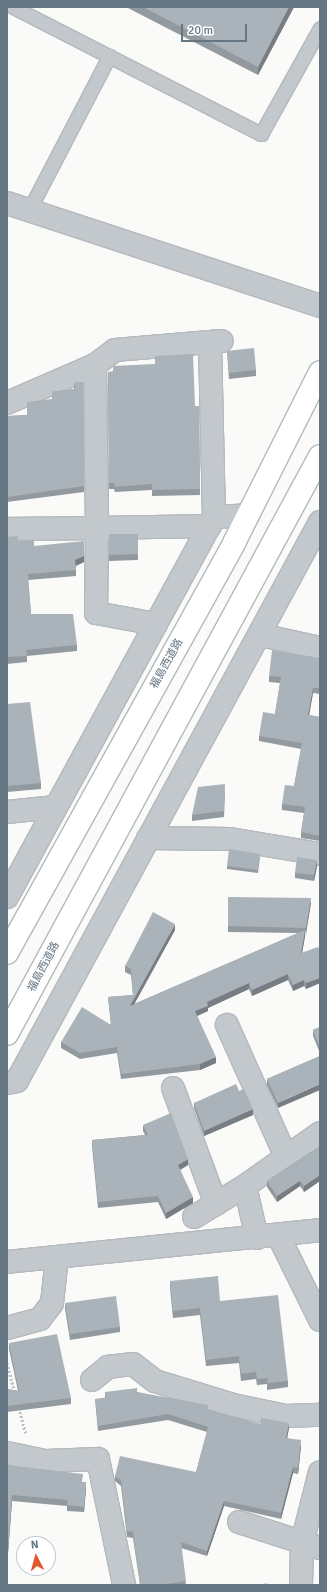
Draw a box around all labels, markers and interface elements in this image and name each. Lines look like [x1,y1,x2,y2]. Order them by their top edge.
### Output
scale bar [183,16,249,42]
text: 20 m [188,23,213,38]
street label: 福島西道路 [148,637,186,691]
street label: 福島西道路 [25,940,63,994]
north arrow [16,1536,56,1576]
text: N [30,1538,39,1551]

